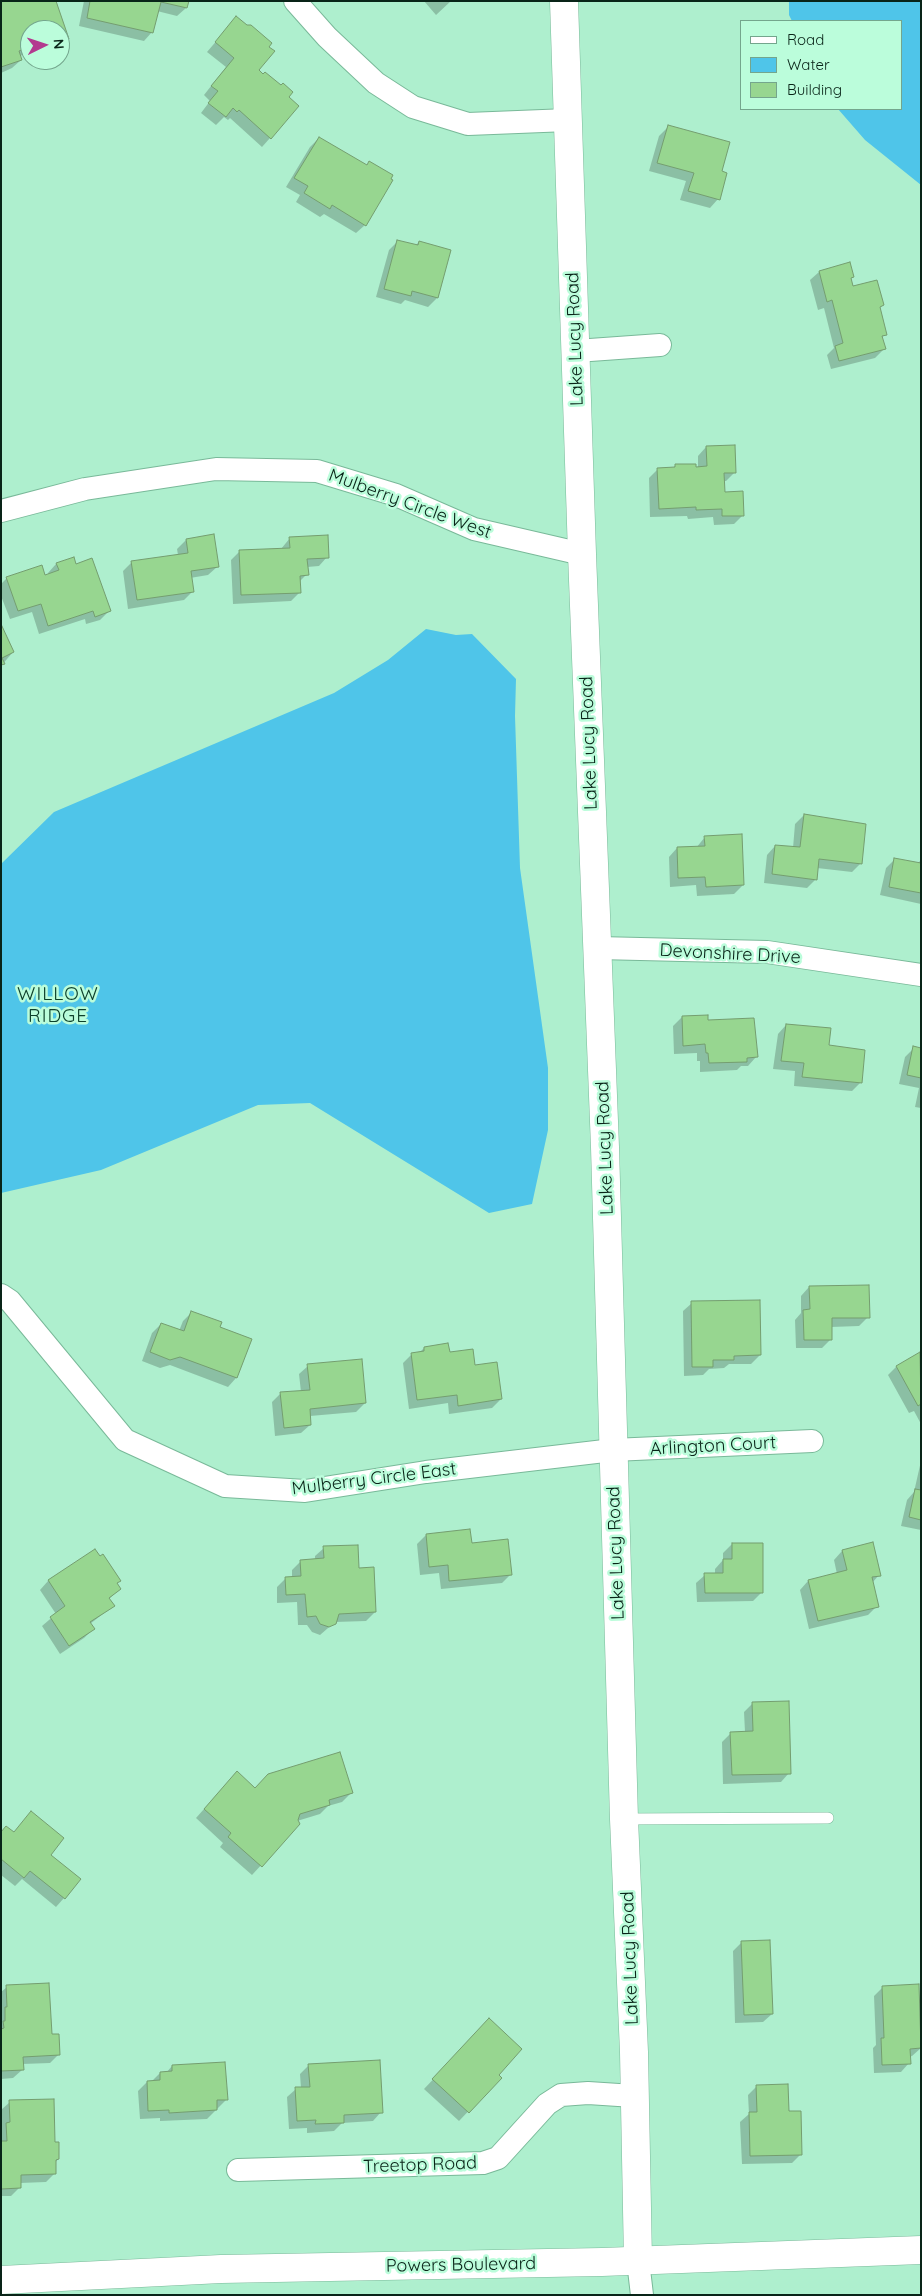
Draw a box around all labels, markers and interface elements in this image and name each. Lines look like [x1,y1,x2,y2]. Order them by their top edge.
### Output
north arrow [20,20,70,70]
legend [740,20,902,110]
text: Road [787,30,824,49]
text: N [50,38,68,50]
text: Water [787,55,830,74]
text: Building [787,80,842,99]
street label: Lake Lucy Road [562,272,588,406]
street label: Mulberry Circle West [326,464,494,544]
street label: Lake Lucy Road [576,676,602,810]
street label: Devonshire Drive [659,940,801,968]
district label: WILLOW RIDGE [16,983,100,1027]
street label: Lake Lucy Road [592,1081,618,1215]
street label: Arlington Court [649,1432,777,1460]
street label: Mulberry Circle East [291,1458,457,1500]
street label: Lake Lucy Road [603,1486,629,1620]
street label: Lake Lucy Road [617,1891,643,2025]
street label: Treetop Road [363,2152,477,2178]
street label: Powers Boulevard [386,2253,536,2277]

